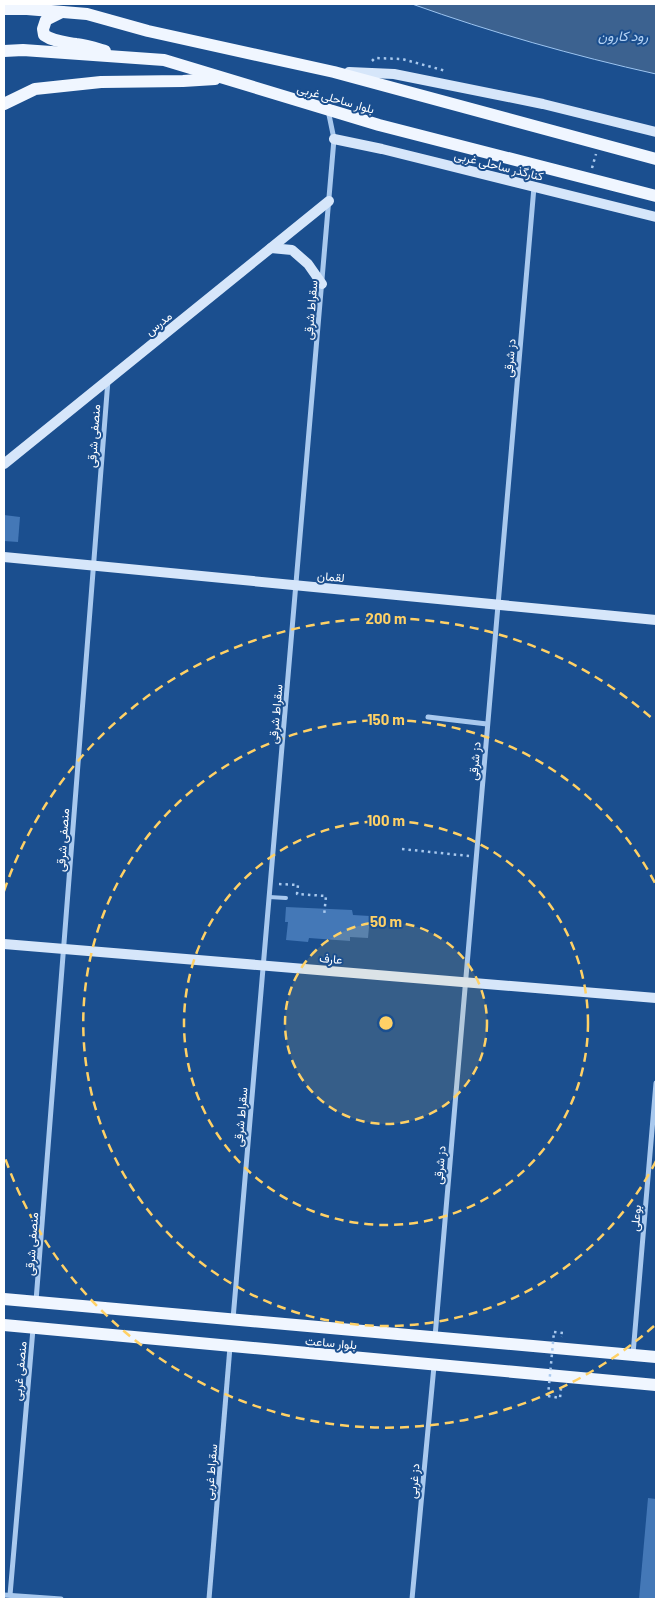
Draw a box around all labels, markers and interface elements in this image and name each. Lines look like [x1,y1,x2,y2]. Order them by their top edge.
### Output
water label: رود کارون [598,27,648,45]
street label: بلوار ساحلی غربی [295,80,376,118]
street label: کنارگذر ساحلی غربی [452,147,545,185]
street label: سقراط شرقی [300,280,322,341]
street label: مدرس [142,308,175,339]
street label: دز شرقی [500,338,520,378]
street label: منصفی شرقی [84,404,104,468]
street label: لقمان [317,568,345,585]
text: 200 m [365,609,407,627]
street label: سقراط شرقی [265,684,287,745]
text: 150 m [367,710,405,728]
street label: دز شرقی [465,741,485,781]
street label: منصفی شرقی [53,808,73,872]
text: 100 m [367,811,405,829]
text: 50 m [370,912,402,930]
street label: عارف [319,950,343,968]
centre of rings [377,1014,395,1032]
street label: سقراط شرقی [230,1087,252,1148]
street label: دز شرقی [430,1145,450,1185]
street label: بوعلی [627,1204,645,1232]
street label: منصفی شرقی [22,1212,42,1276]
street label: بلوار ساعت [304,1333,358,1353]
street label: منصفی غربی [9,1341,31,1402]
street label: سقراط غربی [201,1443,221,1501]
street label: دز غربی [404,1463,424,1499]

